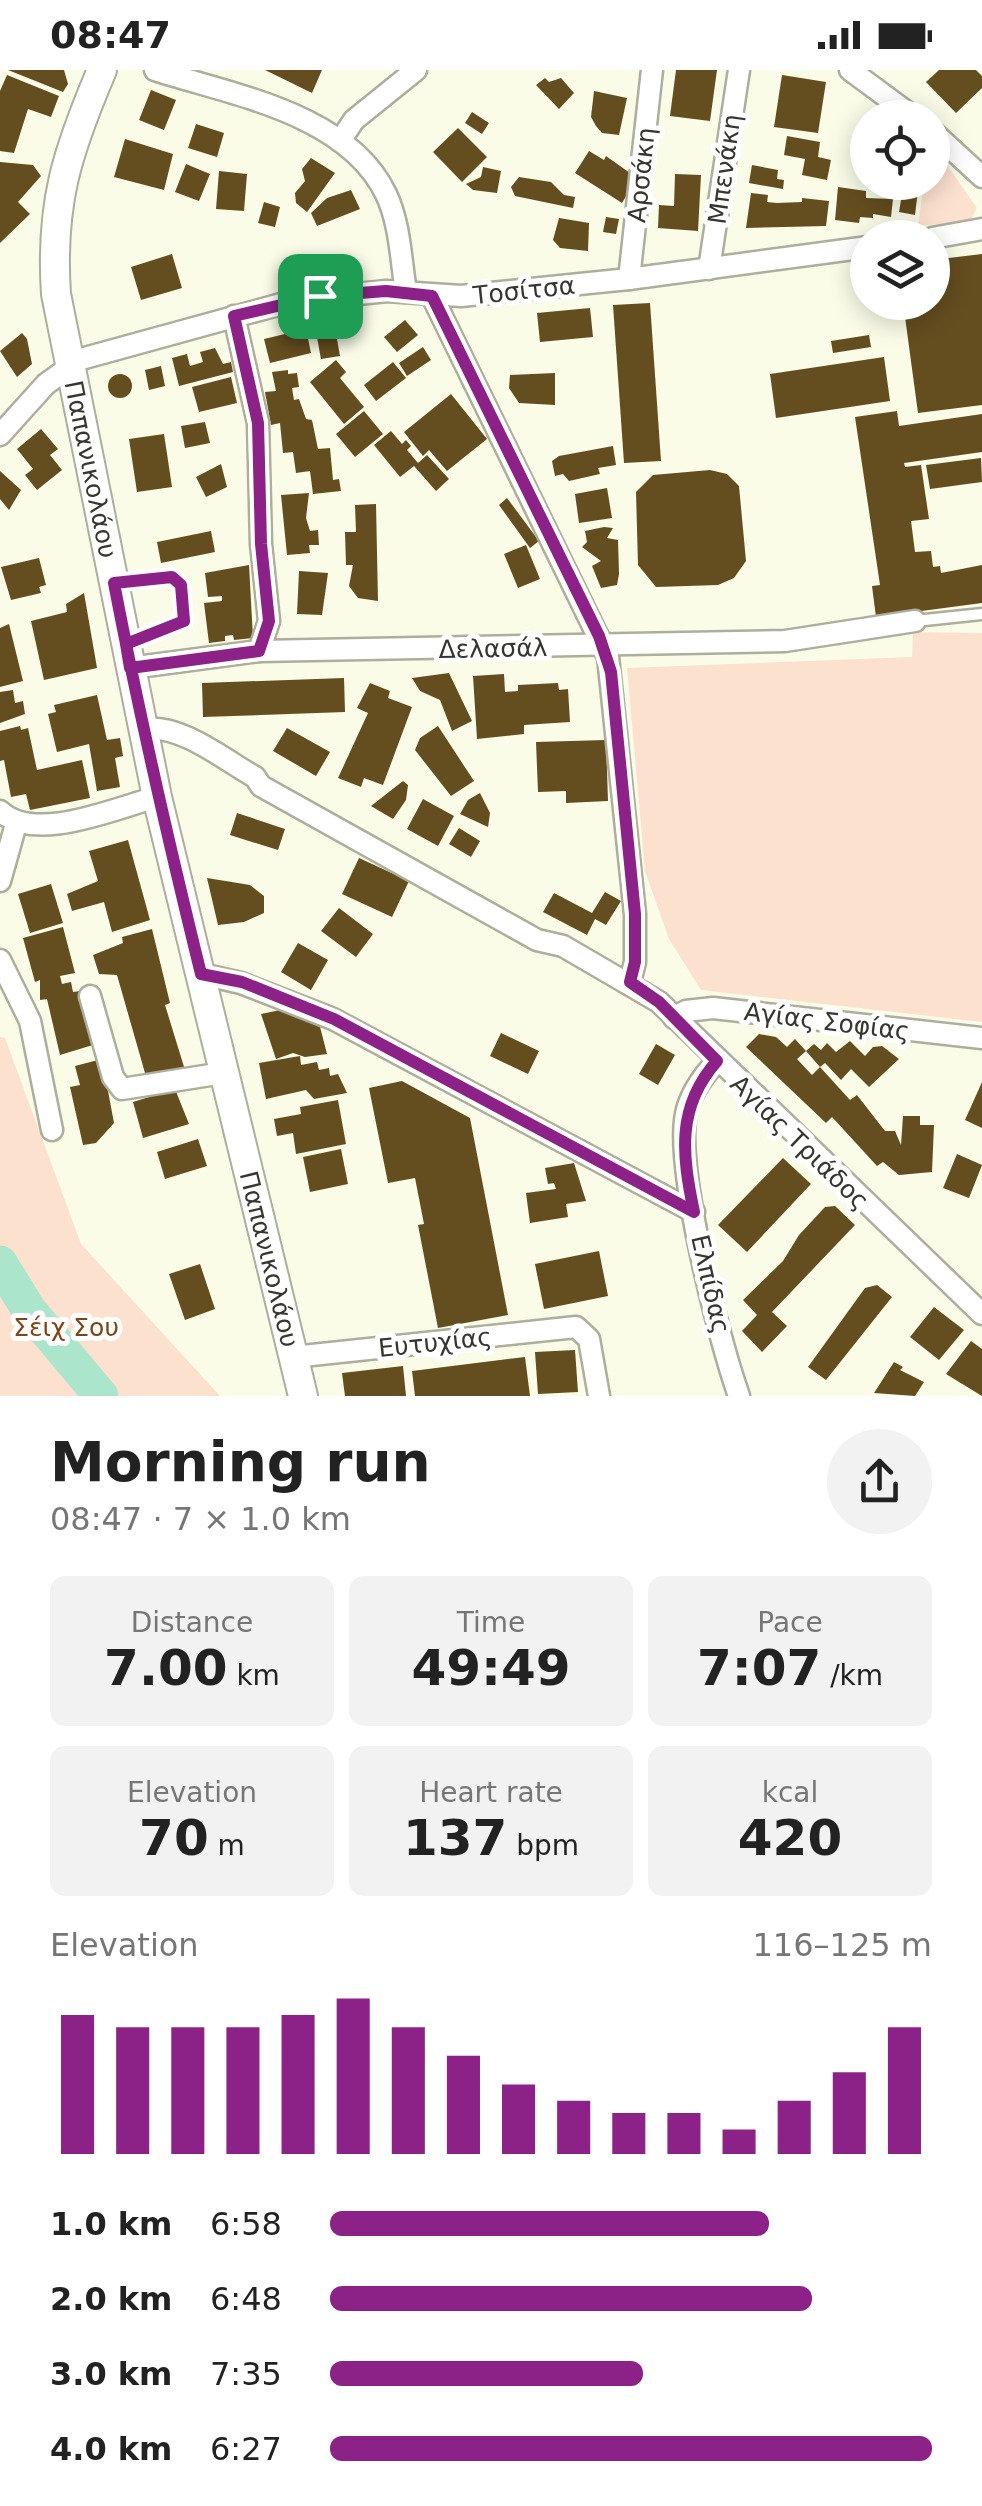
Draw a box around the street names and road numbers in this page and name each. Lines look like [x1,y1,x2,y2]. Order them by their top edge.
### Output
street label: Μπενάκη [702,112,747,226]
street label: Αρσάκη [622,126,661,224]
street label: Τοσίτσα [471,271,576,310]
street label: Παπανικολάου [59,378,123,561]
street label: Δελασάλ [438,633,548,664]
street label: Αγίας Σοφίας [742,997,911,1046]
street label: Αγίας Τριάδος [725,1069,875,1216]
street label: Παπανικολάου [234,1168,305,1350]
street label: Ελπίδας [685,1232,736,1336]
street label: Ευτυχίας [377,1322,493,1363]

